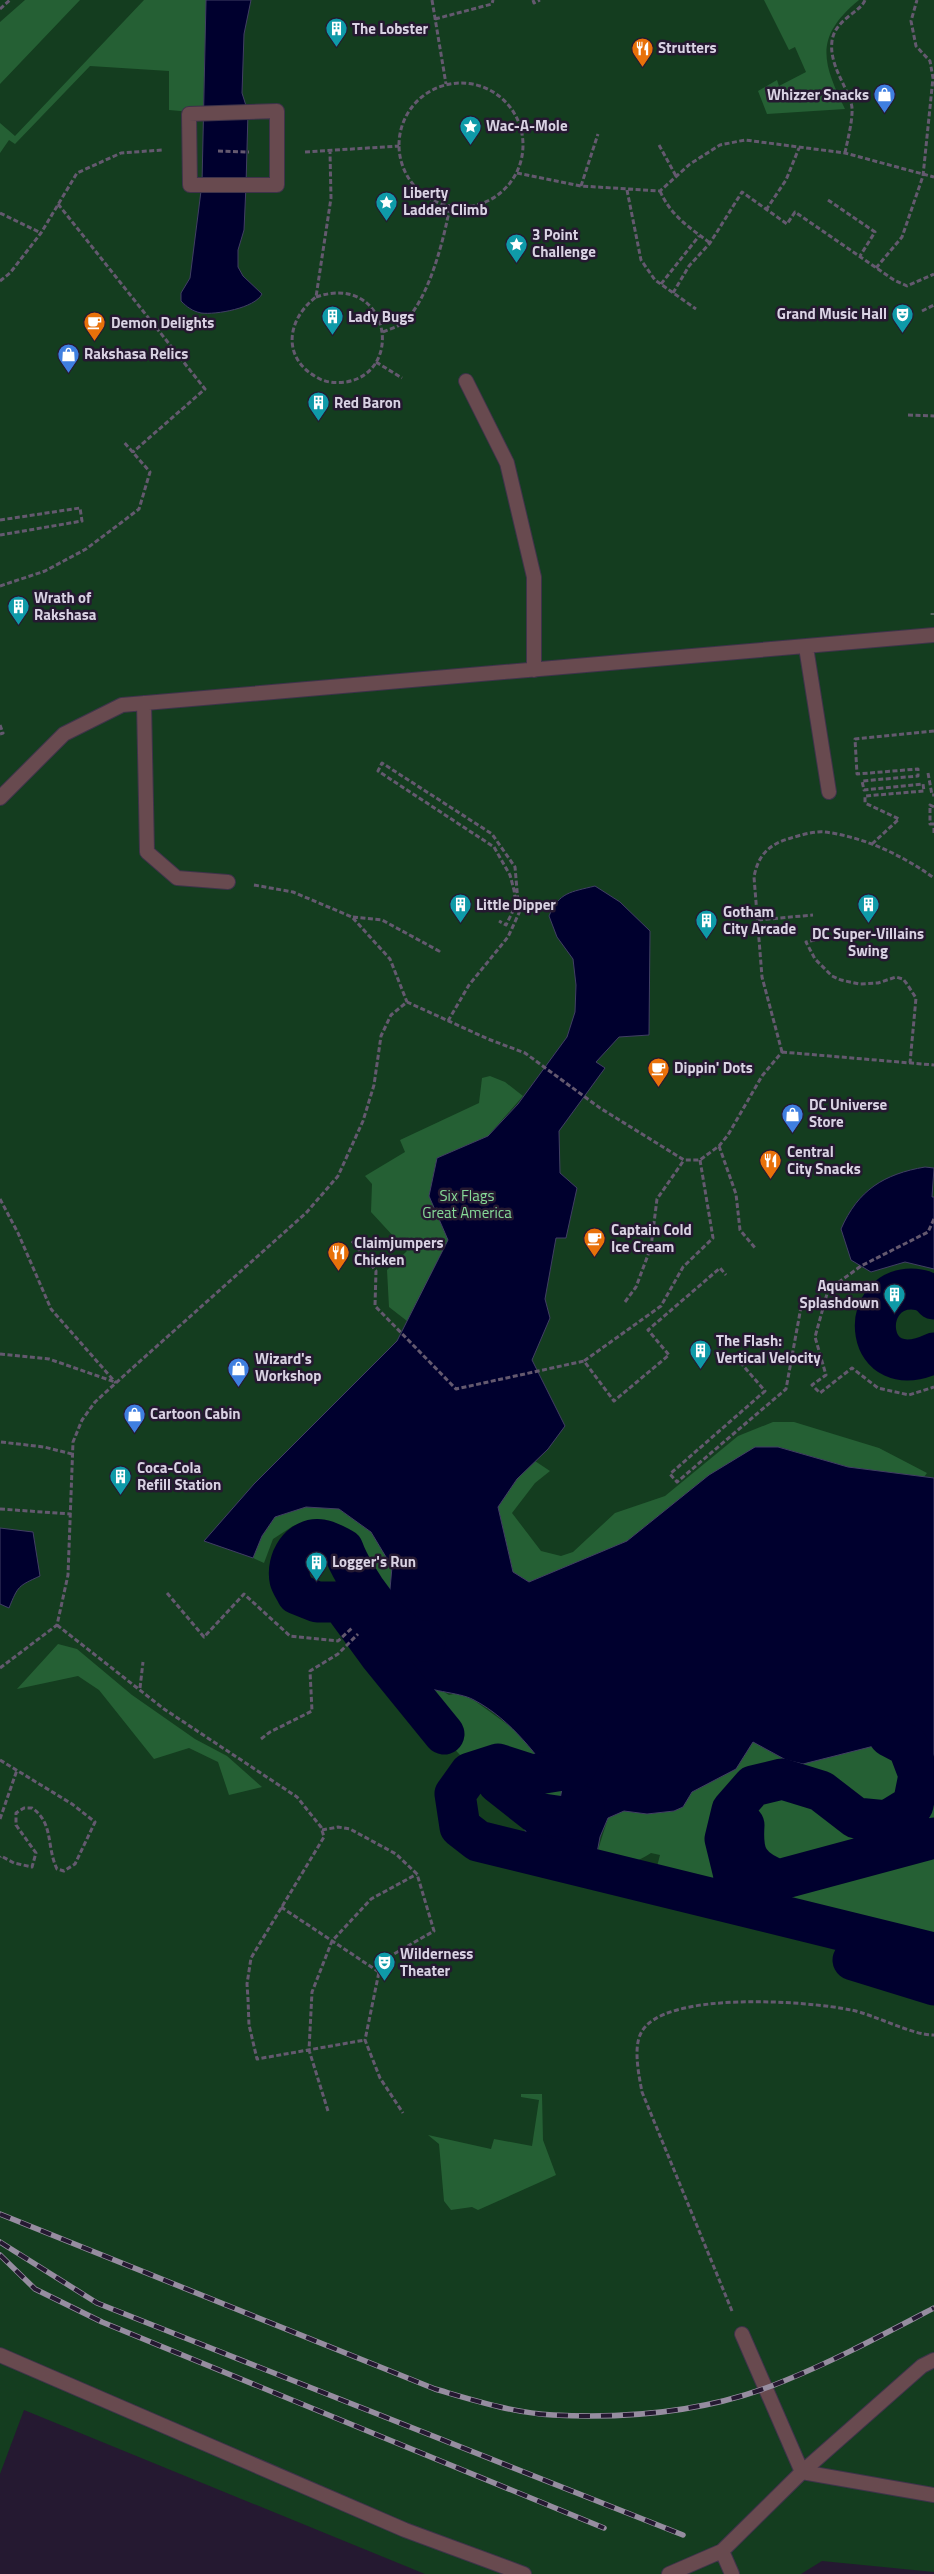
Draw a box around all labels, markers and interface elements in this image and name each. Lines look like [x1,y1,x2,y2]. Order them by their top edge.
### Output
building icon: The Lobster [324,17,348,48]
place label: The Lobster [352,17,429,40]
restaurant icon: Strutters [630,36,654,67]
place label: Strutters [658,36,717,59]
place label: Whizzer Snacks [767,83,869,106]
shop icon: Whizzer Snacks [873,83,897,114]
place icon: Wac-A-Mole [458,114,482,145]
place label: Wac-A-Mole [486,114,568,137]
place label: Liberty Ladder Climb [403,181,488,221]
place icon: Liberty Ladder Climb [375,190,399,221]
place label: 3 Point Challenge [532,223,596,263]
place icon: 3 Point Challenge [504,232,528,263]
place label: Grand Music Hall [777,302,887,325]
theatre icon: Grand Music Hall [891,302,915,333]
building icon: Lady Bugs [320,305,344,336]
place label: Lady Bugs [348,305,414,328]
cafe icon: Demon Delights [83,311,107,342]
place label: Demon Delights [111,311,214,334]
shop icon: Rakshasa Relics [56,342,80,373]
place label: Rakshasa Relics [84,342,188,365]
building icon: Red Baron [306,391,330,422]
place label: Red Baron [334,391,401,414]
place label: Wrath of Rakshasa [34,586,97,626]
building icon: Wrath of Rakshasa [6,595,30,626]
building icon: Little Dipper [448,893,472,924]
place label: Little Dipper [476,893,556,916]
building icon: DC Super-Villains Swing [856,893,880,924]
place label: Gotham City Arcade [723,900,796,940]
building icon: Gotham City Arcade [695,909,719,940]
place label: DC Super-Villains Swing [812,922,924,962]
cafe icon: Dippin' Dots [646,1056,670,1087]
place label: Dippin' Dots [674,1056,753,1079]
place label: DC Universe Store [809,1093,888,1133]
shop icon: DC Universe Store [781,1102,805,1133]
place label: Central City Snacks [787,1140,861,1180]
restaurant icon: Central City Snacks [759,1149,783,1180]
park label: Six Flags Great America [422,1184,512,1224]
place label: Captain Cold Ice Cream [611,1218,692,1258]
cafe icon: Captain Cold Ice Cream [583,1227,607,1258]
place label: Claimjumpers Chicken [354,1231,444,1271]
restaurant icon: Claimjumpers Chicken [326,1240,350,1271]
place label: Aquaman Splashdown [799,1274,879,1314]
building icon: Aquaman Splashdown [883,1283,907,1314]
place label: The Flash: Vertical Velocity [716,1329,821,1369]
building icon: The Flash: Vertical Velocity [688,1338,712,1369]
place label: Wizard's Workshop [255,1347,321,1387]
shop icon: Wizard's Workshop [227,1356,251,1387]
shop icon: Cartoon Cabin [122,1402,146,1433]
place label: Cartoon Cabin [150,1402,241,1425]
place label: Coca-Cola Refill Station [137,1456,221,1496]
building icon: Coca-Cola Refill Station [109,1465,133,1496]
building icon: Logger's Run [304,1550,328,1581]
place label: Logger's Run [332,1550,416,1573]
place label: Wilderness Theater [400,1942,473,1982]
theatre icon: Wilderness Theater [372,1951,396,1982]

